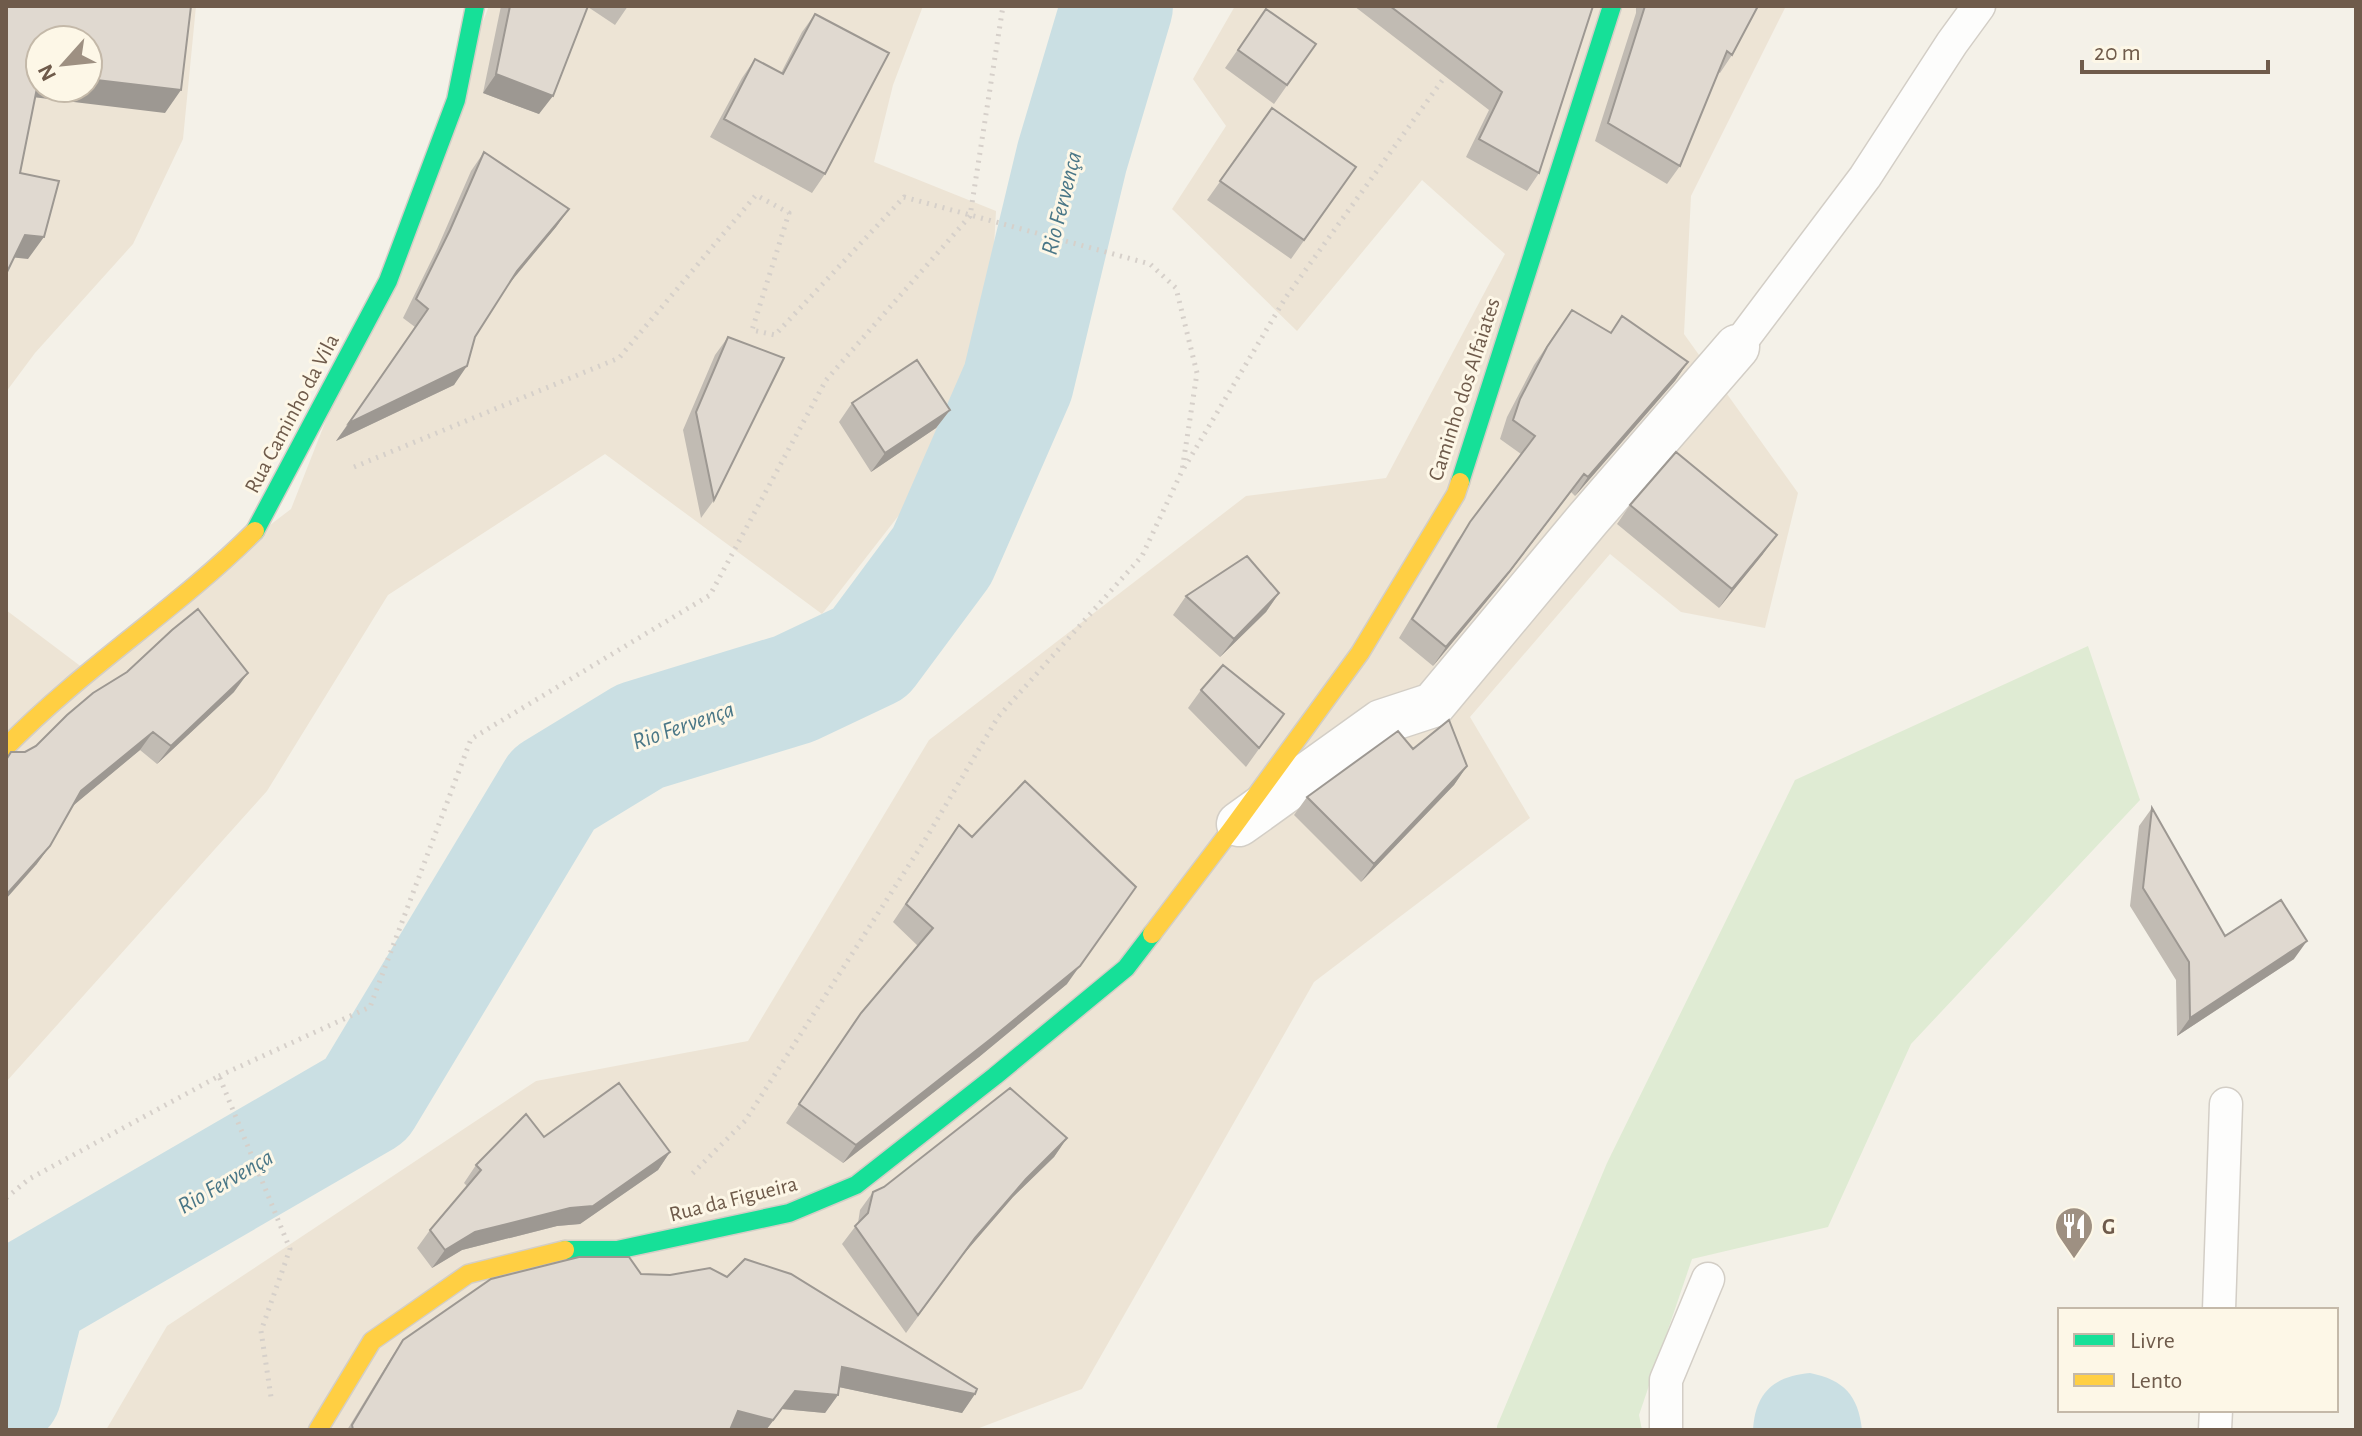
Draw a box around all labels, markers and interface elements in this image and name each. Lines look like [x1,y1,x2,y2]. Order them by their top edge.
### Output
north arrow [24,24,104,104]
scale bar [2082,24,2268,74]
text: 20 m [2094,41,2141,65]
text: N [34,61,60,84]
water label: Rio Fervença [1038,149,1086,258]
street label: Caminho dos Alfaiates [1424,295,1504,483]
street label: Rua Caminho da Vila [241,330,343,497]
water label: Rio Fervença [629,697,737,755]
water label: Rio Fervença [174,1145,277,1219]
street label: Rua da Figueira [667,1172,800,1226]
restaurant icon: G [2053,1205,2095,1260]
place label: G [2102,1216,2115,1238]
legend [2058,1308,2338,1412]
text: Livre [2130,1329,2175,1353]
text: Lento [2130,1369,2182,1393]

